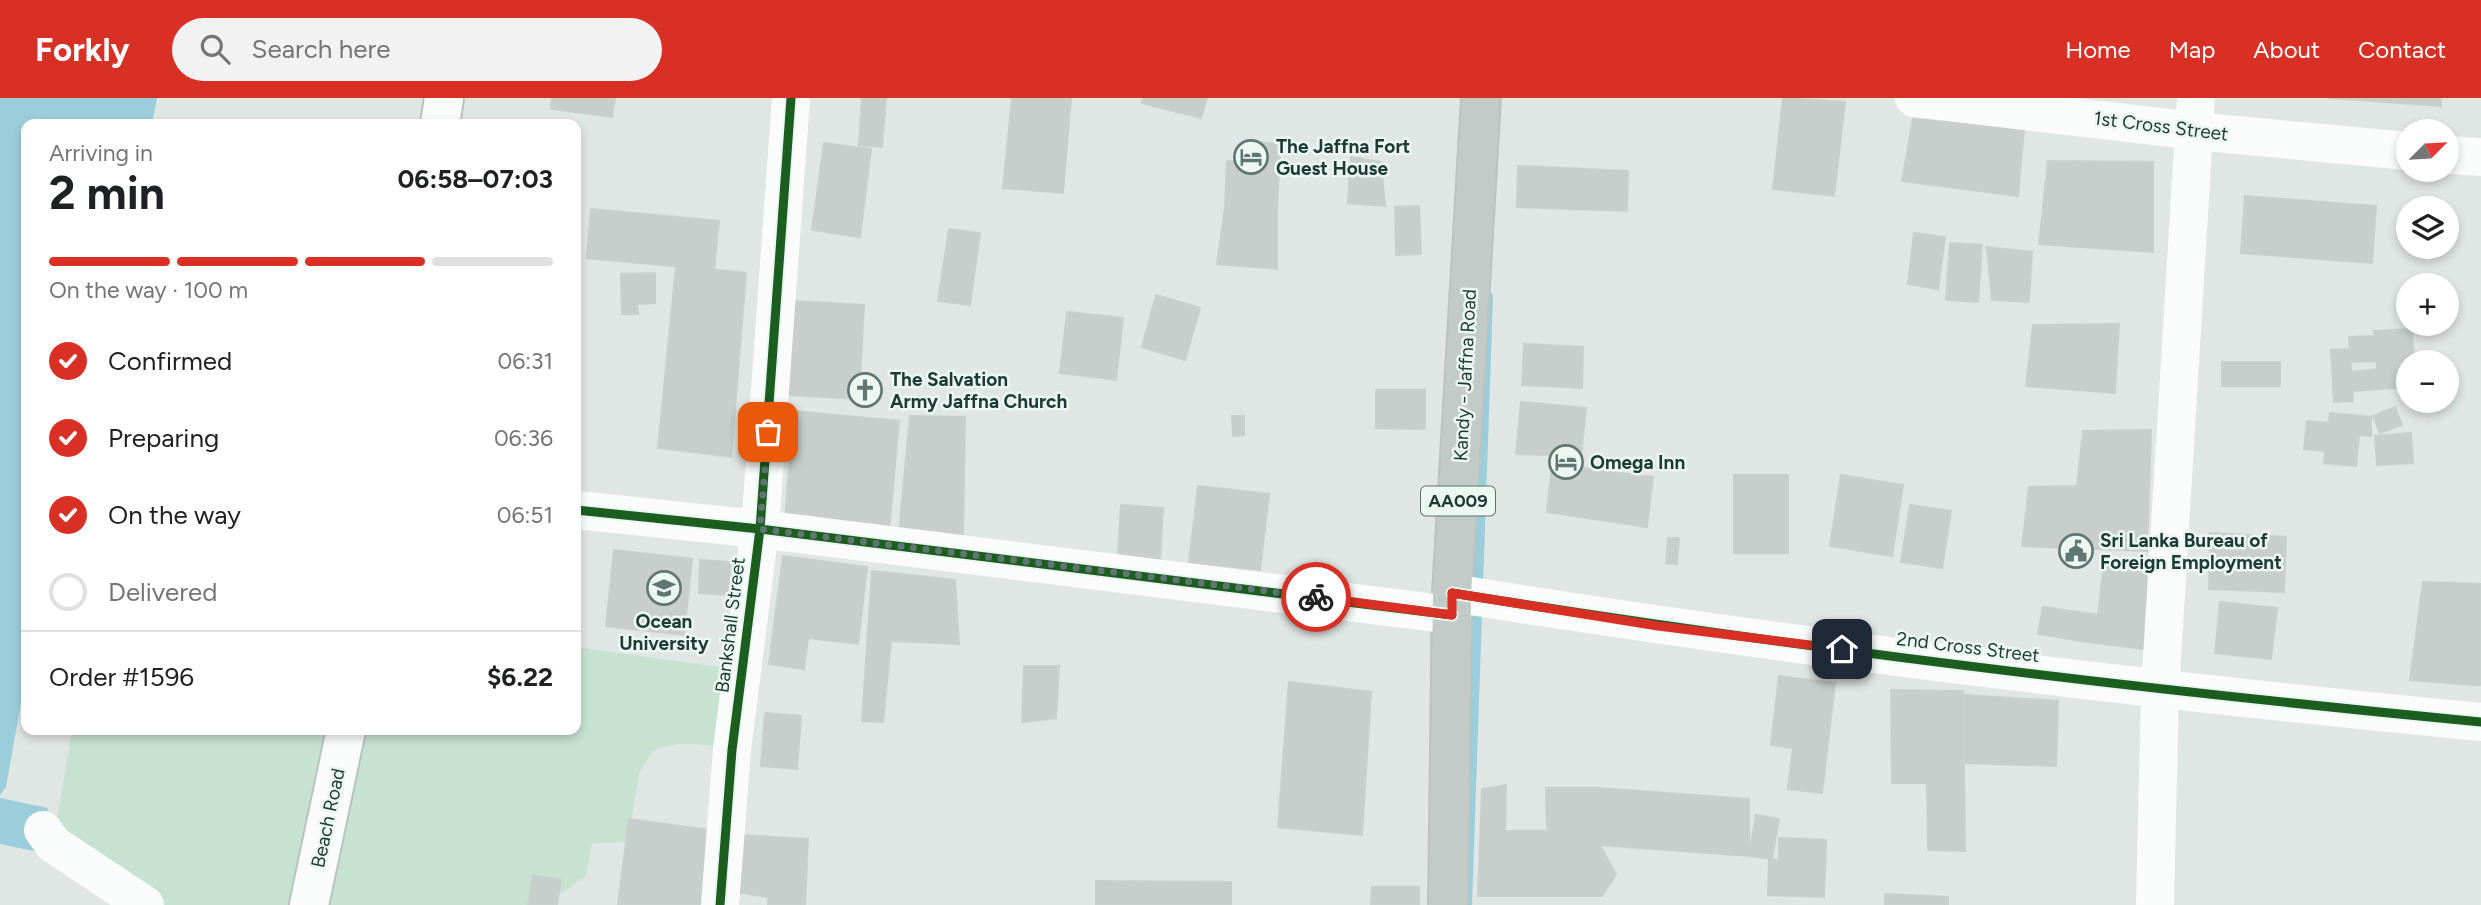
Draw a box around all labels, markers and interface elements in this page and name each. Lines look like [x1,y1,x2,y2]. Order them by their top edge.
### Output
search box [172,18,662,81]
text: Forkly [35,30,130,69]
icon: search [196,30,234,68]
text: Search here [252,33,390,65]
text: Home [2065,35,2131,64]
text: Map [2169,35,2215,64]
text: About [2253,35,2320,64]
text: Contact [2358,35,2446,64]
street label: 1st Cross Street [2092,106,2230,146]
north arrow [2396,119,2459,182]
map controls [2396,119,2459,413]
place label: The Jaffna Fort Guest House [1276,135,1411,180]
hotel icon: The Jaffna Fort Guest House [1232,138,1270,176]
text: Arriving in [49,139,153,167]
text: 06:58–07:03 [397,163,553,195]
text: 2 min [49,165,165,221]
button: layers [2396,196,2459,259]
button: + [2396,273,2459,336]
text: On the way · 100 m [49,276,248,304]
street label: Kandy - Jaffna Road [1449,288,1481,462]
icon: check [49,342,87,380]
text: Confirmed [108,345,232,377]
text: 06:31 [497,347,553,375]
button: − [2396,350,2459,413]
place label: The Salvation Army Jaffna Church [890,368,1067,413]
church icon: The Salvation Army Jaffna Church [846,371,884,409]
pin [738,402,798,462]
icon: bag [749,413,787,451]
icon: check [49,419,87,457]
text: Preparing [108,422,219,454]
text: 06:36 [494,424,553,452]
hotel icon: Omega Inn [1547,443,1585,481]
place label: Omega Inn [1590,451,1685,474]
road number: AA009 [1421,486,1495,516]
icon: check [49,496,87,534]
text: On the way [108,499,241,531]
text: 06:51 [497,501,553,529]
place label: Sri Lanka Bureau of Foreign Employment [2100,529,2282,574]
public building icon: Sri Lanka Bureau of Foreign Employment [2057,532,2095,570]
street label: Bankshall Street [710,556,750,694]
courier [1281,562,1351,632]
school or university icon: Ocean University [645,569,683,607]
text: Delivered [108,576,217,608]
icon: bike [1297,578,1335,616]
place label: Ocean University [619,610,709,655]
pin [1812,619,1872,679]
street label: 2nd Cross Street [1895,627,2041,667]
icon: home [1823,630,1861,668]
text: Order #1596 [49,661,194,693]
text: $6.22 [487,661,553,693]
street label: Beach Road [306,766,350,870]

